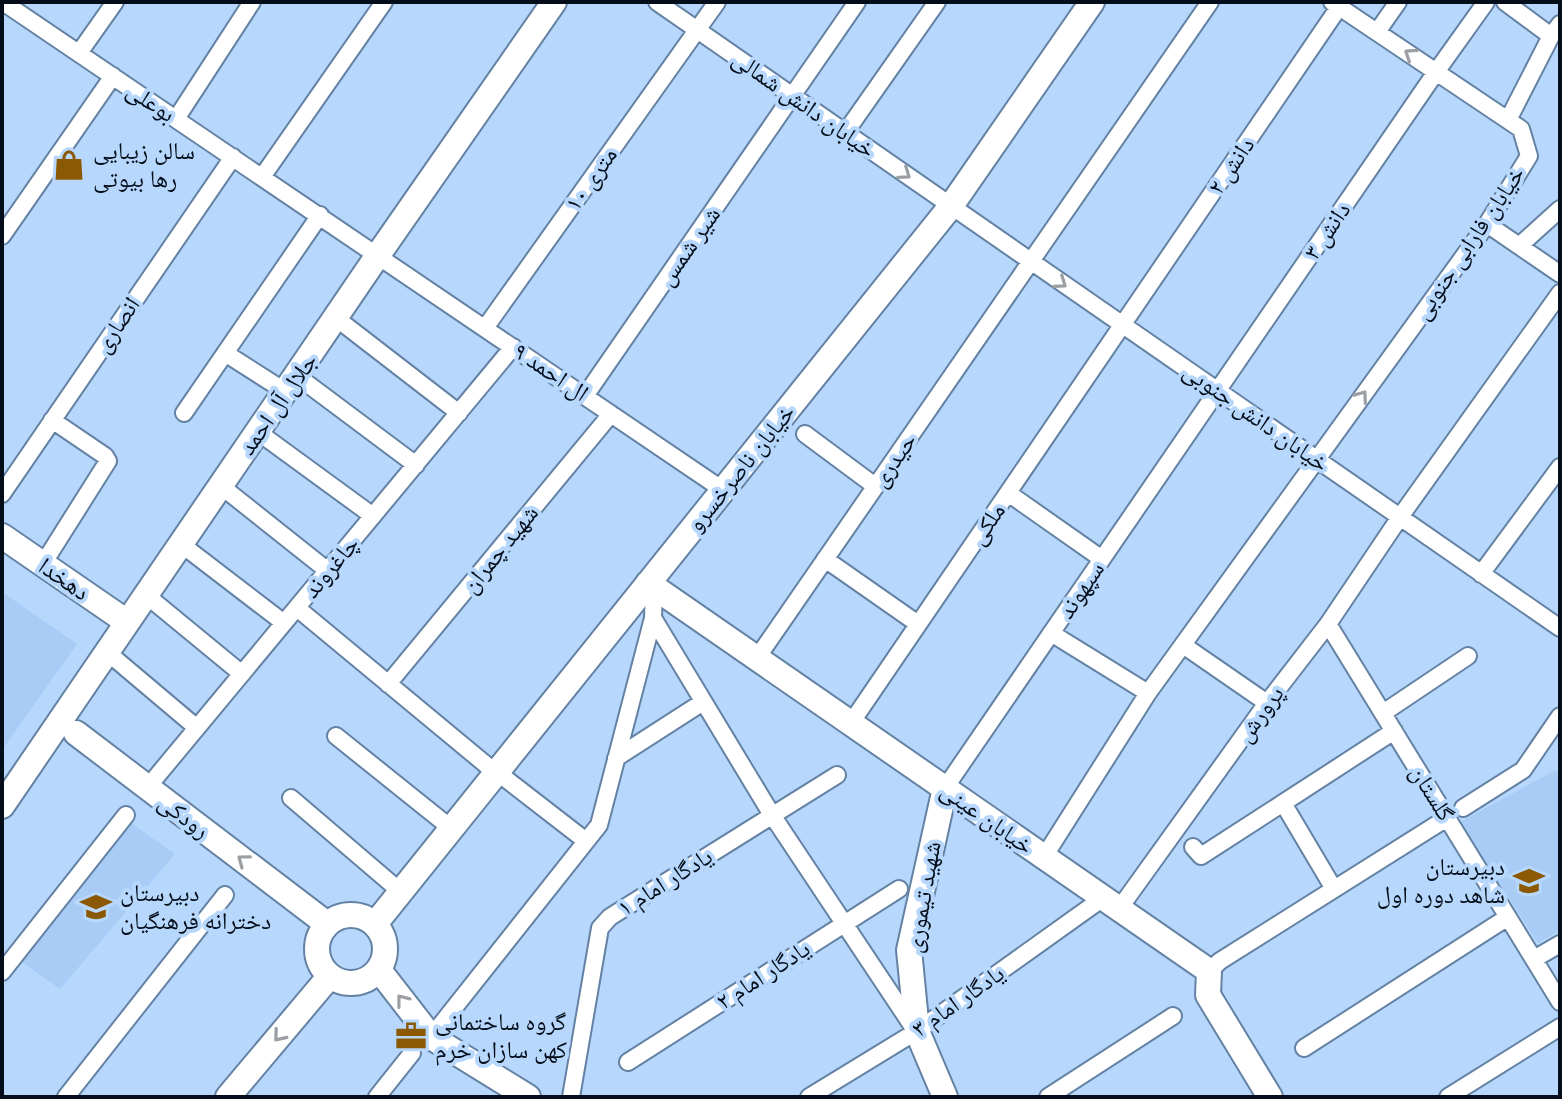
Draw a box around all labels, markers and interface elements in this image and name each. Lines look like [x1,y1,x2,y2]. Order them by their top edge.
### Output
street label: خیابان دانش شمالی [727,44,881,164]
one-way arrow [1405,49,1419,64]
street label: بوعلی [121,76,181,128]
street label: دانش ۲ [1202,132,1260,200]
place label: سالن زیبایی رها بیوتی [93,137,195,193]
street label: ۱۰ متری [559,142,623,216]
shop icon: سالن زیبایی رها بیوتی [52,148,86,182]
street label: خیابان فارابی جنوبی [1407,161,1531,325]
one-way arrow [896,164,910,179]
street label: دانش ۳ [1298,197,1356,265]
street label: شیر شمس [652,201,726,291]
one-way arrow [1053,273,1067,288]
street label: انصاری [88,292,146,358]
street label: ال احمد ۹ [508,337,594,407]
street label: جلال آل احمد [233,348,323,460]
street label: خیابان دانش جنوبی [1178,356,1334,478]
one-way arrow [1352,390,1366,405]
street label: خیابان ناصرخسرو [681,399,801,537]
street label: حیدری [865,428,923,492]
street label: ملکی [963,498,1011,550]
street label: شهید چمران [456,499,544,599]
street label: چاغروند [297,530,365,604]
street label: دهخدا [33,552,95,606]
street label: سپهوند [1052,556,1110,624]
street label: پرورش [1230,680,1290,748]
street label: گلستان [1404,760,1460,826]
street label: خیابان عینی [935,776,1039,860]
street label: رودکی [153,788,215,844]
street label: شهید تیموری [899,839,947,955]
street label: یادگار امام ۱ [613,842,718,924]
place label: دبیرستان شاهد دوره اول [1377,853,1505,909]
one-way arrow [237,856,252,870]
school or university icon: دبیرستان شاهد دوره اول [1512,864,1546,898]
place label: دبیرستان دخترانه فرهنگیان [120,879,271,935]
school or university icon: دبیرستان دخترانه فرهنگیان [79,890,113,924]
street label: یادگار امام ۲ [711,934,816,1017]
street label: یادگار امام ۳ [907,959,1011,1045]
one-way arrow [397,994,411,1009]
place label: گروه ساختمانی کهن سازان خرم [435,1008,567,1066]
office icon: گروه ساختمانی کهن سازان خرم [394,1019,428,1053]
one-way arrow [274,1027,289,1042]

